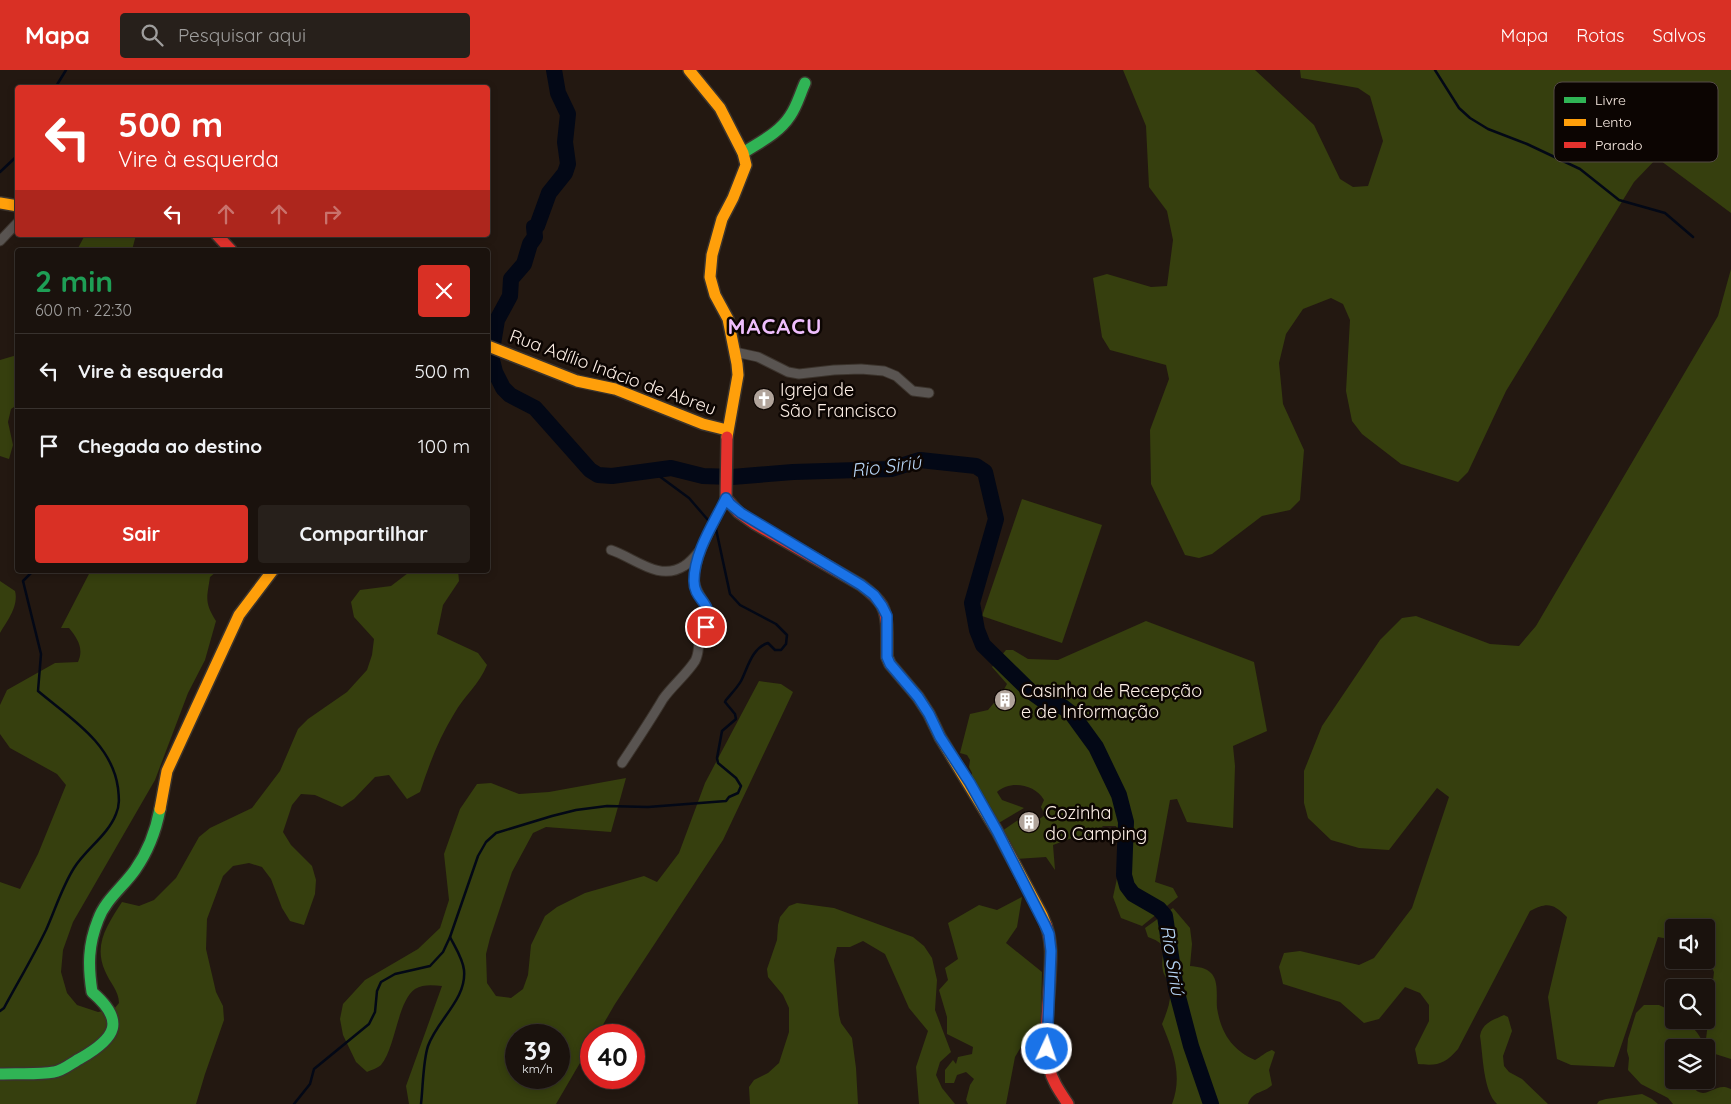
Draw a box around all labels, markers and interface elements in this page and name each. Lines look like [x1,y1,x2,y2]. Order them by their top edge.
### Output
search box [120,13,470,58]
text: Mapa [25,20,90,50]
icon: search [138,21,166,49]
text: Pesquisar aqui [178,23,306,47]
text: Mapa [1501,24,1548,47]
text: Rotas [1576,24,1625,47]
text: Salvos [1653,24,1706,47]
legend [1554,82,1718,162]
text: Livre [1595,91,1626,109]
text: 500 m [118,102,223,146]
icon: left [35,105,100,170]
text: Lento [1595,113,1632,131]
text: Parado [1595,136,1642,154]
text: Vire à esquerda [118,145,279,173]
icon: left [159,200,187,228]
icon: ahead [212,200,240,228]
icon: ahead [265,200,293,228]
icon: right [318,200,346,228]
text: 2 min [35,262,113,300]
button: close [418,265,470,317]
text: 600 m · 22:30 [35,300,132,320]
district label: MACACU [727,312,823,340]
street label: Rua Adílio Inácio de Abreu [506,324,720,420]
icon: left [35,357,63,385]
text: Vire à esquerda [78,359,223,383]
text: 500 m [415,359,470,383]
place label: Igreja de São Francisco [780,378,897,422]
church icon: Igreja de São Francisco [752,387,776,411]
icon: arrive [35,432,63,460]
text: Chegada ao destino [78,434,262,458]
text: 100 m [418,434,470,458]
water label: Rio Siriú [850,450,924,482]
button: Sair [35,505,248,563]
button: Compartilhar [258,505,470,563]
pin [685,606,727,648]
icon: arrive [692,613,720,641]
place label: Casinha de Recepção e de Informação [1021,679,1202,723]
building icon: Casinha de Recepção e de Informação [993,688,1017,712]
place label: Cozinha do Camping [1045,801,1147,845]
building icon: Cozinha do Camping [1017,810,1041,834]
map controls [1665,919,1715,1089]
button: sound [1665,919,1715,969]
water label: Rio Siriú [1156,923,1191,998]
button: search [1665,979,1715,1029]
position arrow [1020,1022,1072,1074]
speed limit sign: 40 [580,1024,645,1089]
text: 39 [524,1035,551,1066]
button: layers [1665,1039,1715,1089]
text: km/h [522,1061,553,1076]

